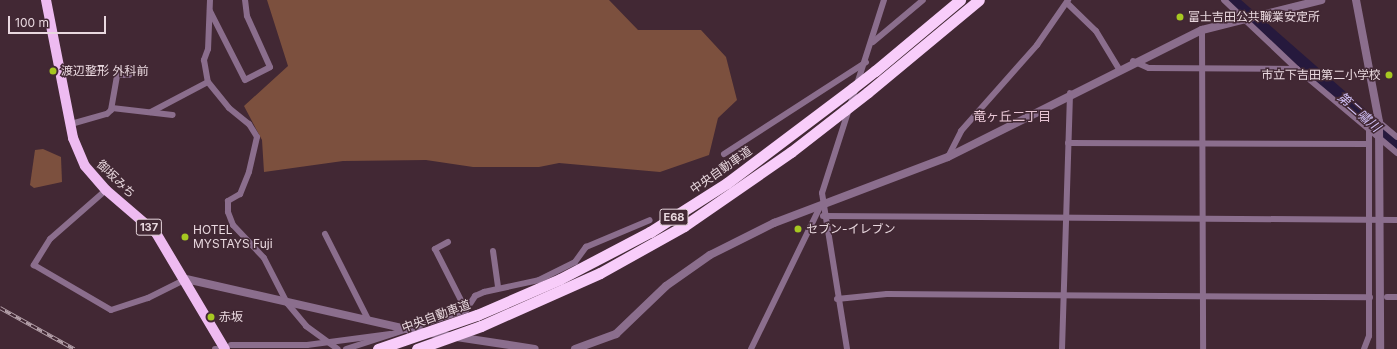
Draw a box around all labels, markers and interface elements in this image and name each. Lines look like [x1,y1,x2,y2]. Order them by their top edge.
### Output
scale bar [10,8,108,34]
place label: 富士吉田公共職業安定所 [1188,10,1320,24]
marker: 富士吉田公共職業安定所 [1175,12,1185,22]
text: 100 m [15,15,49,30]
place label: 渡辺整形 外科前 [61,64,148,78]
marker: 渡辺整形 外科前 [48,66,58,76]
place label: 市立下吉田第二小学校 [1261,68,1381,82]
marker: 市立下吉田第二小学校 [1384,70,1394,80]
water label: 第二嘯川 [1334,89,1384,135]
district label: 竜ヶ丘二丁目 [973,108,1051,124]
street label: 中央自動車道 [687,143,755,197]
street label: 御坂みち [94,157,138,201]
road number: E68 [659,208,689,226]
road number: 137 [135,218,163,236]
place label: セブン-イレブン [806,222,896,236]
place label: HOTEL MYSTAYS Fuji [193,223,273,251]
marker: セブン-イレブン [793,224,803,234]
marker: HOTEL MYSTAYS Fuji [180,232,190,242]
street label: 中央自動車道 [400,297,472,335]
place label: 赤坂 [219,310,243,324]
marker: 赤坂 [206,312,216,322]

